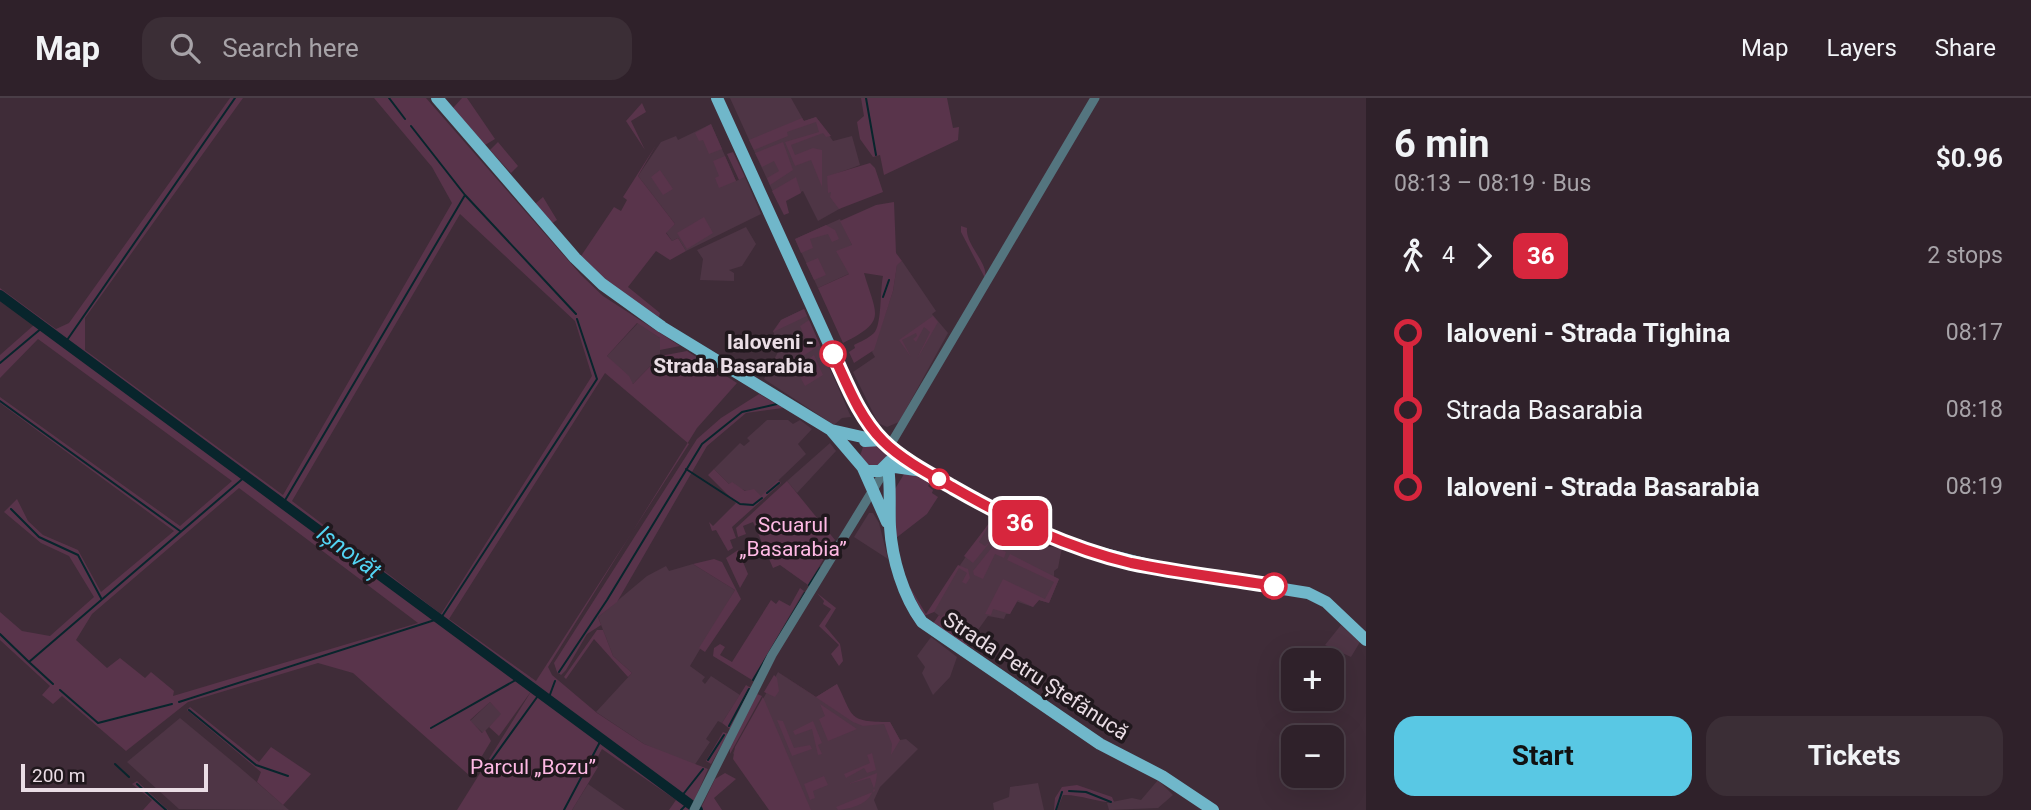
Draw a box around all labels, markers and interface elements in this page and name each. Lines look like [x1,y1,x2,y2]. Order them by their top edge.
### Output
search box [142,17,632,80]
text: Map [35,29,100,68]
icon: search [166,29,204,67]
text: Search here [222,33,359,63]
text: Map [1741,34,1789,62]
text: Layers [1827,34,1897,62]
text: Share [1935,34,1996,62]
text: 6 min [1394,122,1490,166]
text: $0.96 [1936,143,2003,173]
text: 08:13 – 08:19 · Bus [1394,170,1591,197]
icon: walk [1394,237,1432,275]
icon: forward [1465,237,1503,275]
text: 4 [1442,242,1455,269]
text: 36 [1527,242,1554,270]
text: 2 stops [1927,242,2003,269]
text: Ialoveni - Strada Tighina [1446,318,1730,348]
text: 08:17 [1946,319,2003,346]
place label: Ialoveni - Strada Basarabia [653,330,814,378]
marker: Ialoveni - Strada Basarabia [820,341,846,367]
text: Strada Basarabia [1446,395,1643,425]
text: 08:18 [1946,396,2003,423]
unlabelled marker [929,469,949,489]
text: Ialoveni - Strada Basarabia [1446,472,1760,502]
text: 08:19 [1946,473,2003,500]
line badge: 36 [988,500,1052,546]
text: 36 [1006,509,1034,537]
park label: Scuarul „Basarabia” [739,513,847,561]
water label: Ișnovăț [312,520,387,585]
unlabelled marker [1261,573,1287,599]
street label: Strada Petru Ștefănucă [939,607,1133,745]
map controls [1281,648,1344,788]
button: + [1281,648,1344,711]
button: Start [1394,716,1692,796]
button: Tickets [1706,716,2003,796]
button: − [1281,725,1344,788]
park label: Parcul „Bozu” [470,755,596,779]
scale bar [21,761,208,793]
text: 200 m [32,764,85,787]

